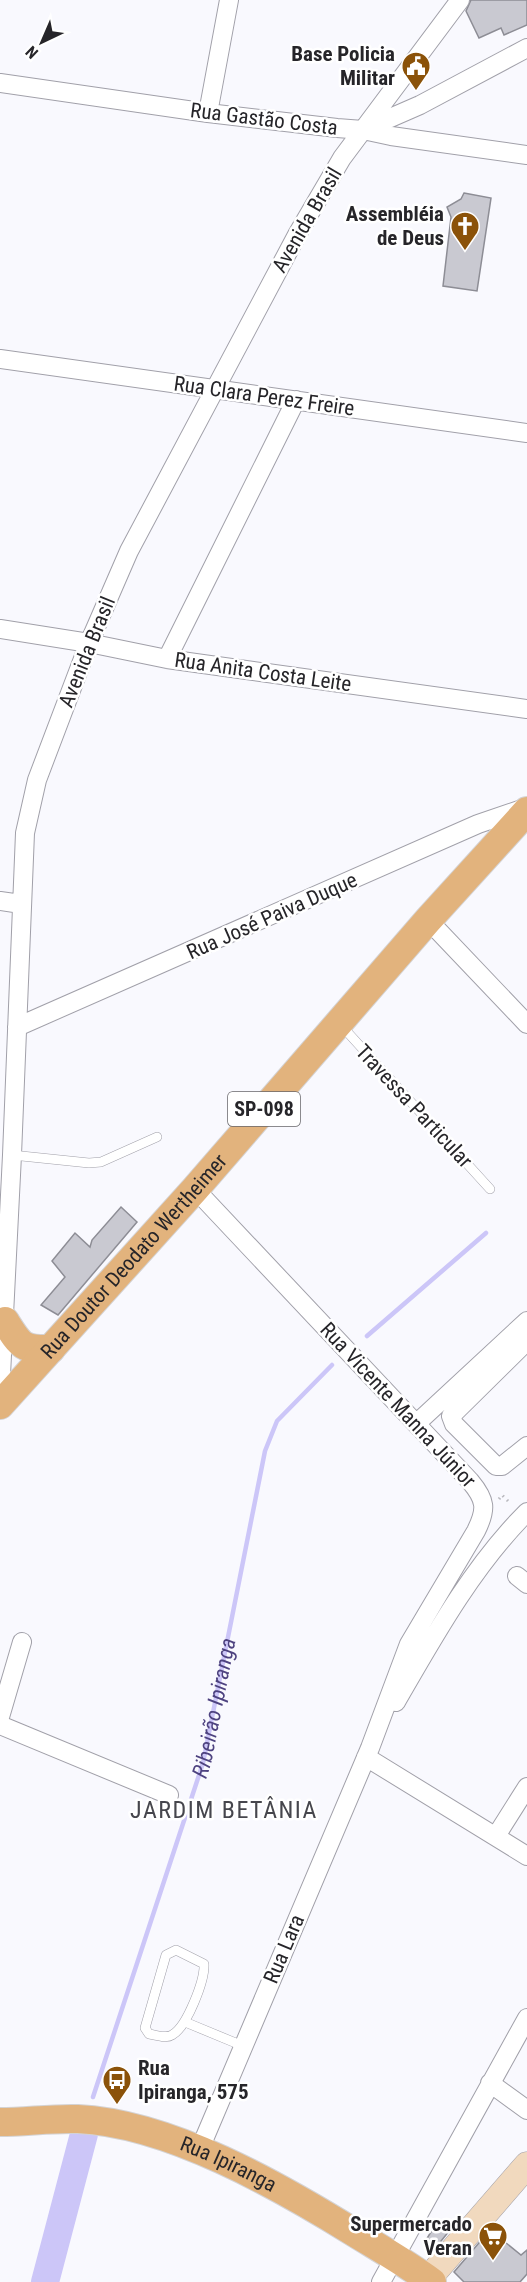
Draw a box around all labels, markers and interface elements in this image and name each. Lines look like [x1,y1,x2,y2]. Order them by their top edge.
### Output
north arrow [12,12,72,72]
text: N [22,42,42,63]
place label: Base Policia Militar [291,42,395,90]
public building icon: Base Policia Militar [400,50,432,92]
street label: Rua Gastão Costa [189,98,339,140]
street label: Avenida Brasil [267,163,347,277]
place label: Assembléia de Deus [346,202,444,250]
church icon: Assembléia de Deus [449,210,481,252]
street label: Rua Clara Perez Freire [172,371,356,421]
street label: Avenida Brasil [54,593,120,711]
street label: Rua Anita Costa Leite [173,648,353,696]
street label: Rua José Paiva Duque [183,868,361,964]
street label: Travessa Particular [351,1040,477,1172]
road number: SP-098 [228,1092,300,1126]
street label: Rua Doutor Deodato Wertheimer [36,1149,232,1364]
street label: Rua Vicente Manna Júnior [315,1318,481,1492]
water label: Ribeirão Ipiranga [187,1636,240,1781]
district label: JARDIM BETÂNIA [130,1796,318,1824]
street label: Rua Lara [259,1911,309,1987]
place label: Rua Ipiranga, 575 [138,2056,249,2104]
bus stop icon: Rua Ipiranga, 575 [101,2064,133,2106]
street label: Rua Ipiranga [177,2132,281,2197]
place label: Supermercado Veran [350,2212,472,2260]
supermarket icon: Supermercado Veran [477,2220,509,2262]

